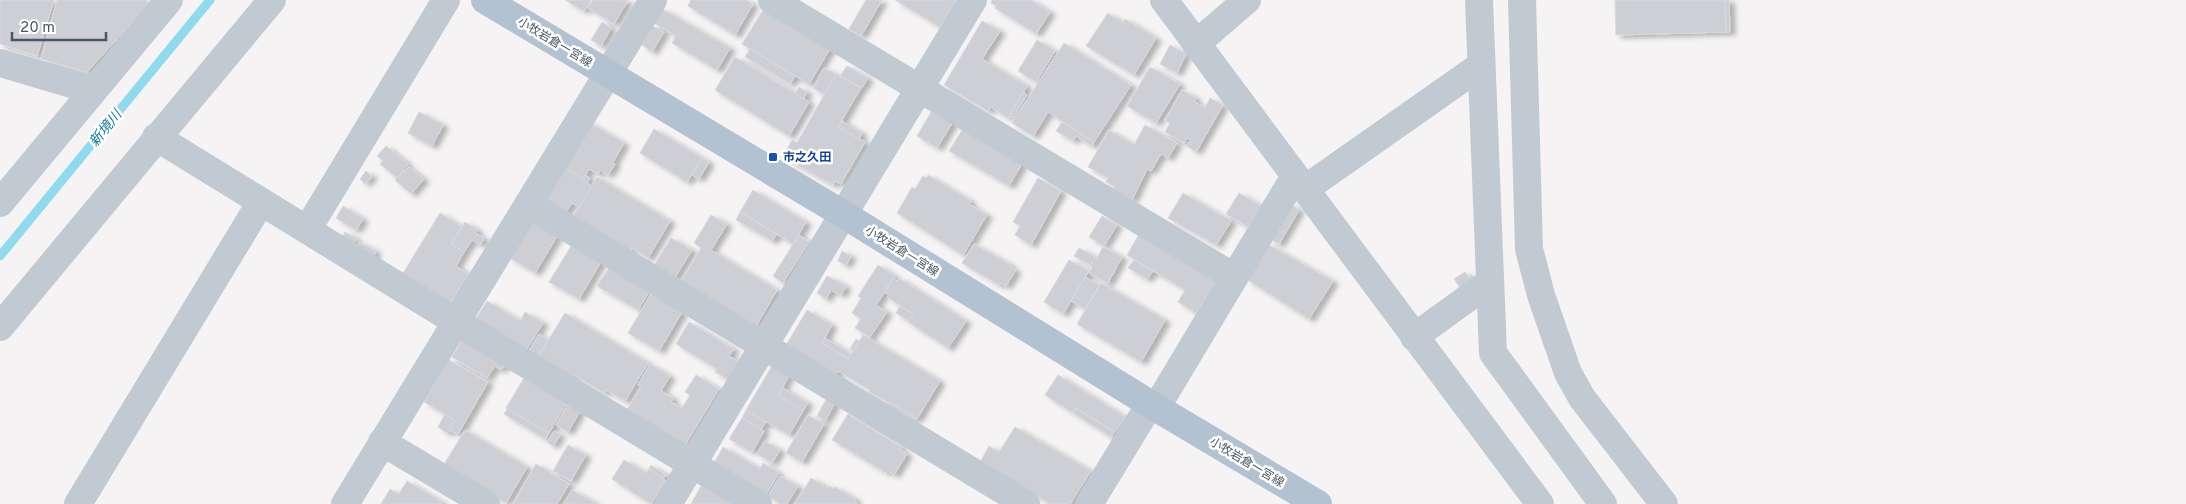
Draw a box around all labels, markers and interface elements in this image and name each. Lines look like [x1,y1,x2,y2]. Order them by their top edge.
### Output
scale bar [12,10,106,42]
street label: 小牧岩倉一宮線 [514,14,595,71]
text: 20 m [20,19,55,38]
water label: 新境川 [86,106,127,151]
place label: 市之久田 [783,150,831,166]
marker: 市之久田 [767,151,779,163]
street label: 小牧岩倉一宮線 [862,223,941,281]
street label: 小牧岩倉一宮線 [1206,434,1287,491]

